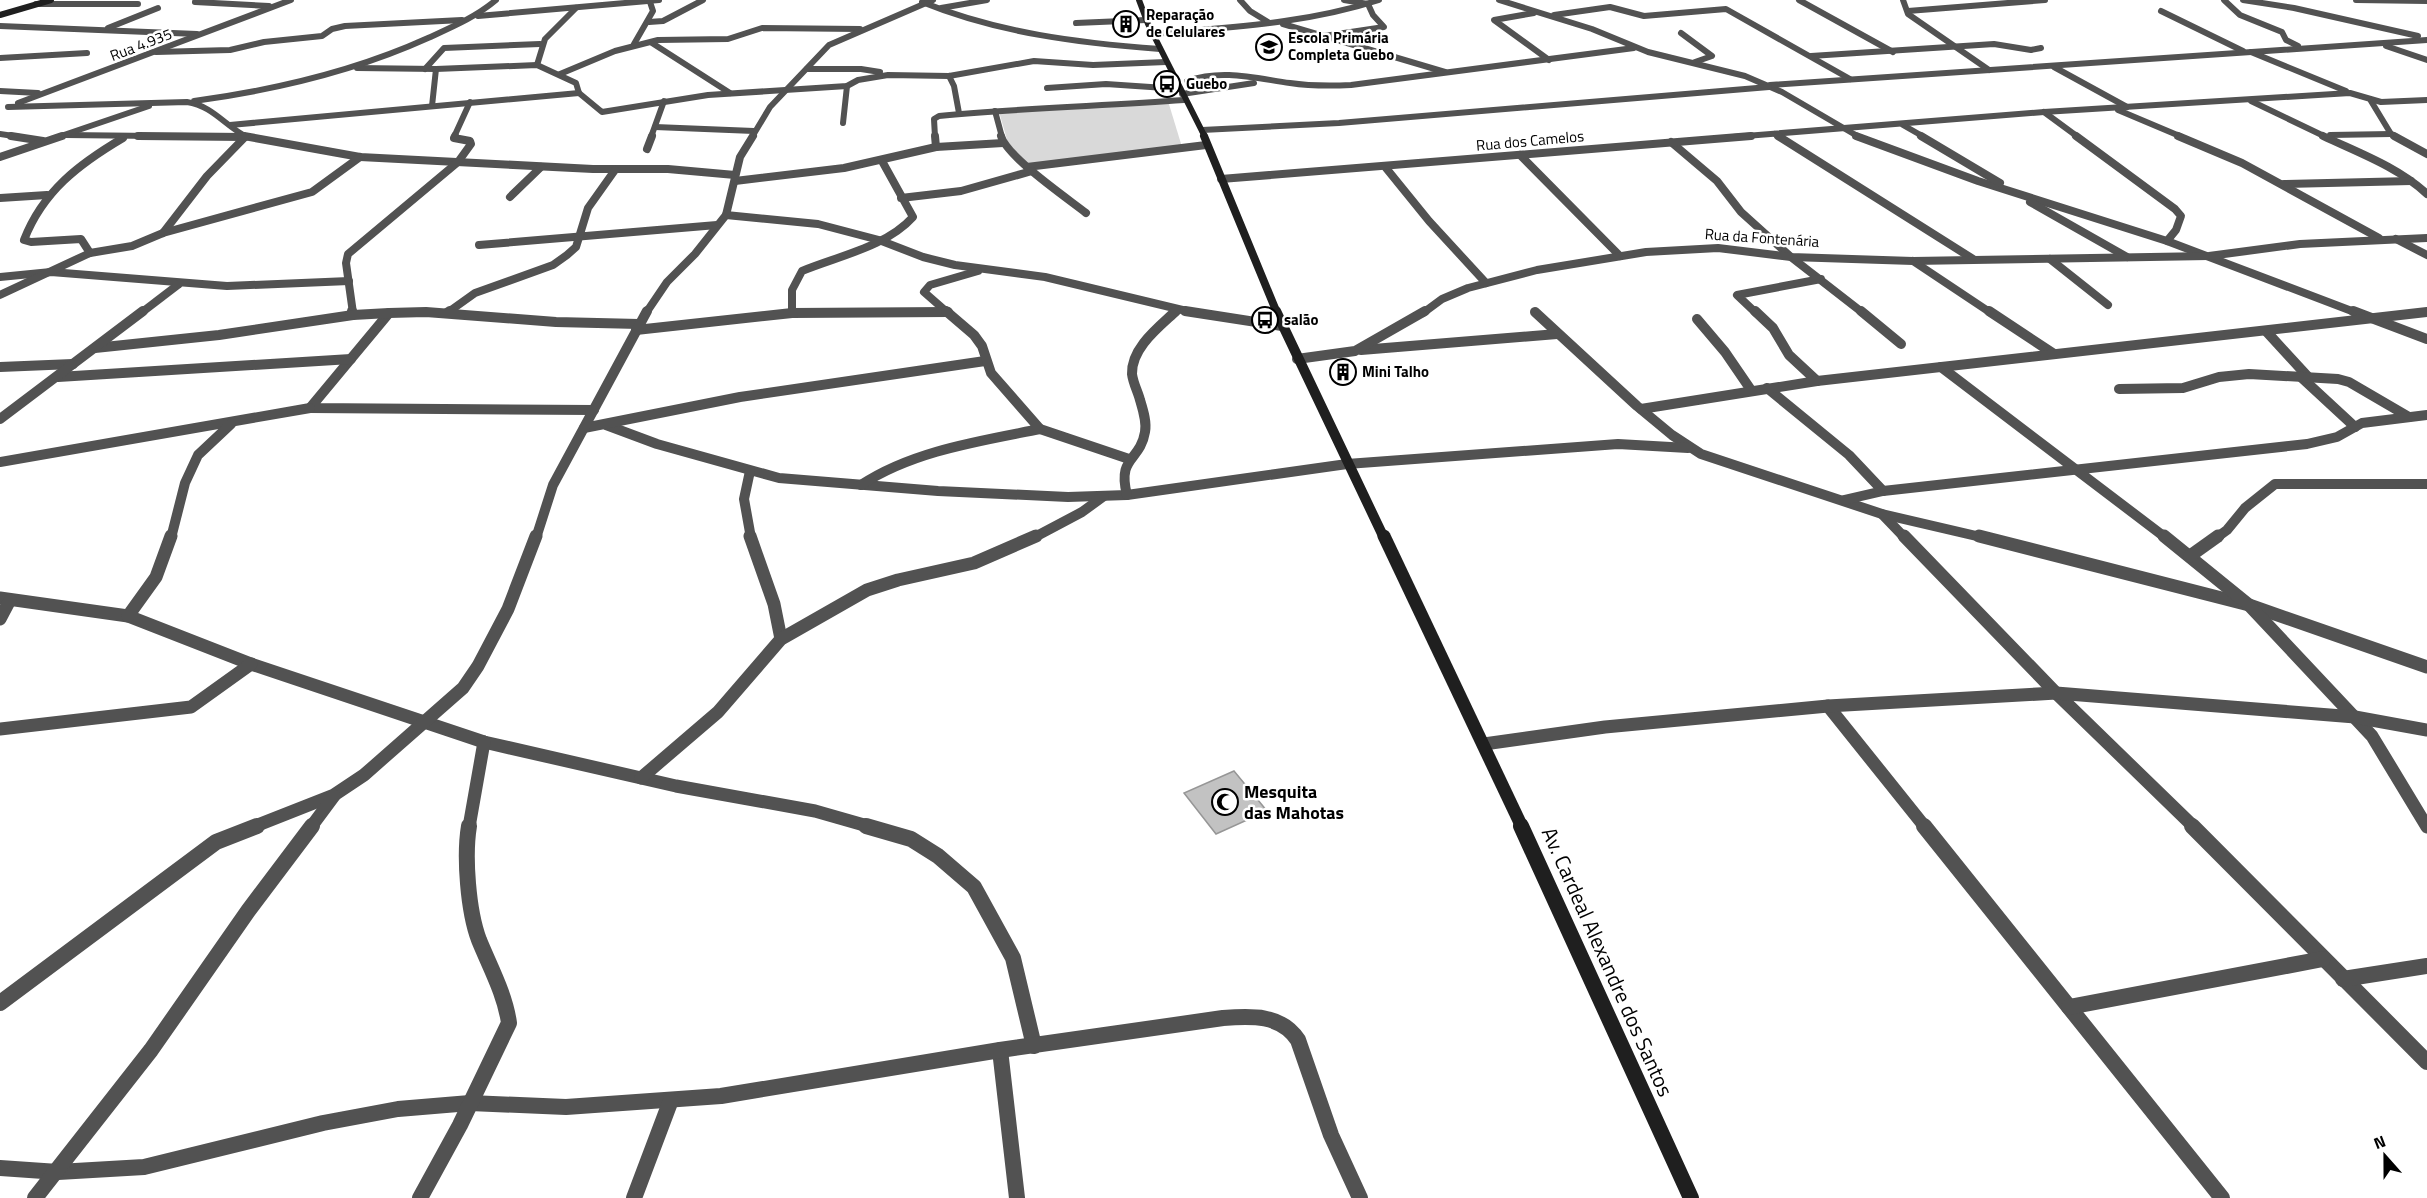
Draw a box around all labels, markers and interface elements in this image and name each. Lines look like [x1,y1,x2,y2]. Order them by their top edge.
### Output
place label: Reparação de Celulares [1146,3,1225,43]
building icon: Reparação de Celulares [1111,9,1141,39]
street label: Rua 4.935 [106,22,175,67]
place label: Escola Primária Completa Guebo [1288,26,1394,66]
school or university icon: Escola Primária Completa Guebo [1254,32,1284,62]
bus stop icon: Guebo [1152,69,1182,99]
place label: Guebo [1186,72,1227,95]
street label: Rua dos Camelos [1475,124,1585,157]
street label: Rua da Fontenária [1704,222,1821,253]
bus stop icon: salão [1250,305,1280,335]
place label: salão [1284,308,1318,331]
building icon: Mini Talho [1328,357,1358,387]
place label: Mini Talho [1362,360,1429,383]
place label: Mesquita das Mahotas [1244,778,1344,826]
mosque icon: Mesquita das Mahotas [1210,787,1240,817]
street label: Av. Cardeal Alexandre dos Santos [1534,822,1682,1101]
north arrow [2355,1126,2415,1186]
text: N [2370,1129,2389,1155]

